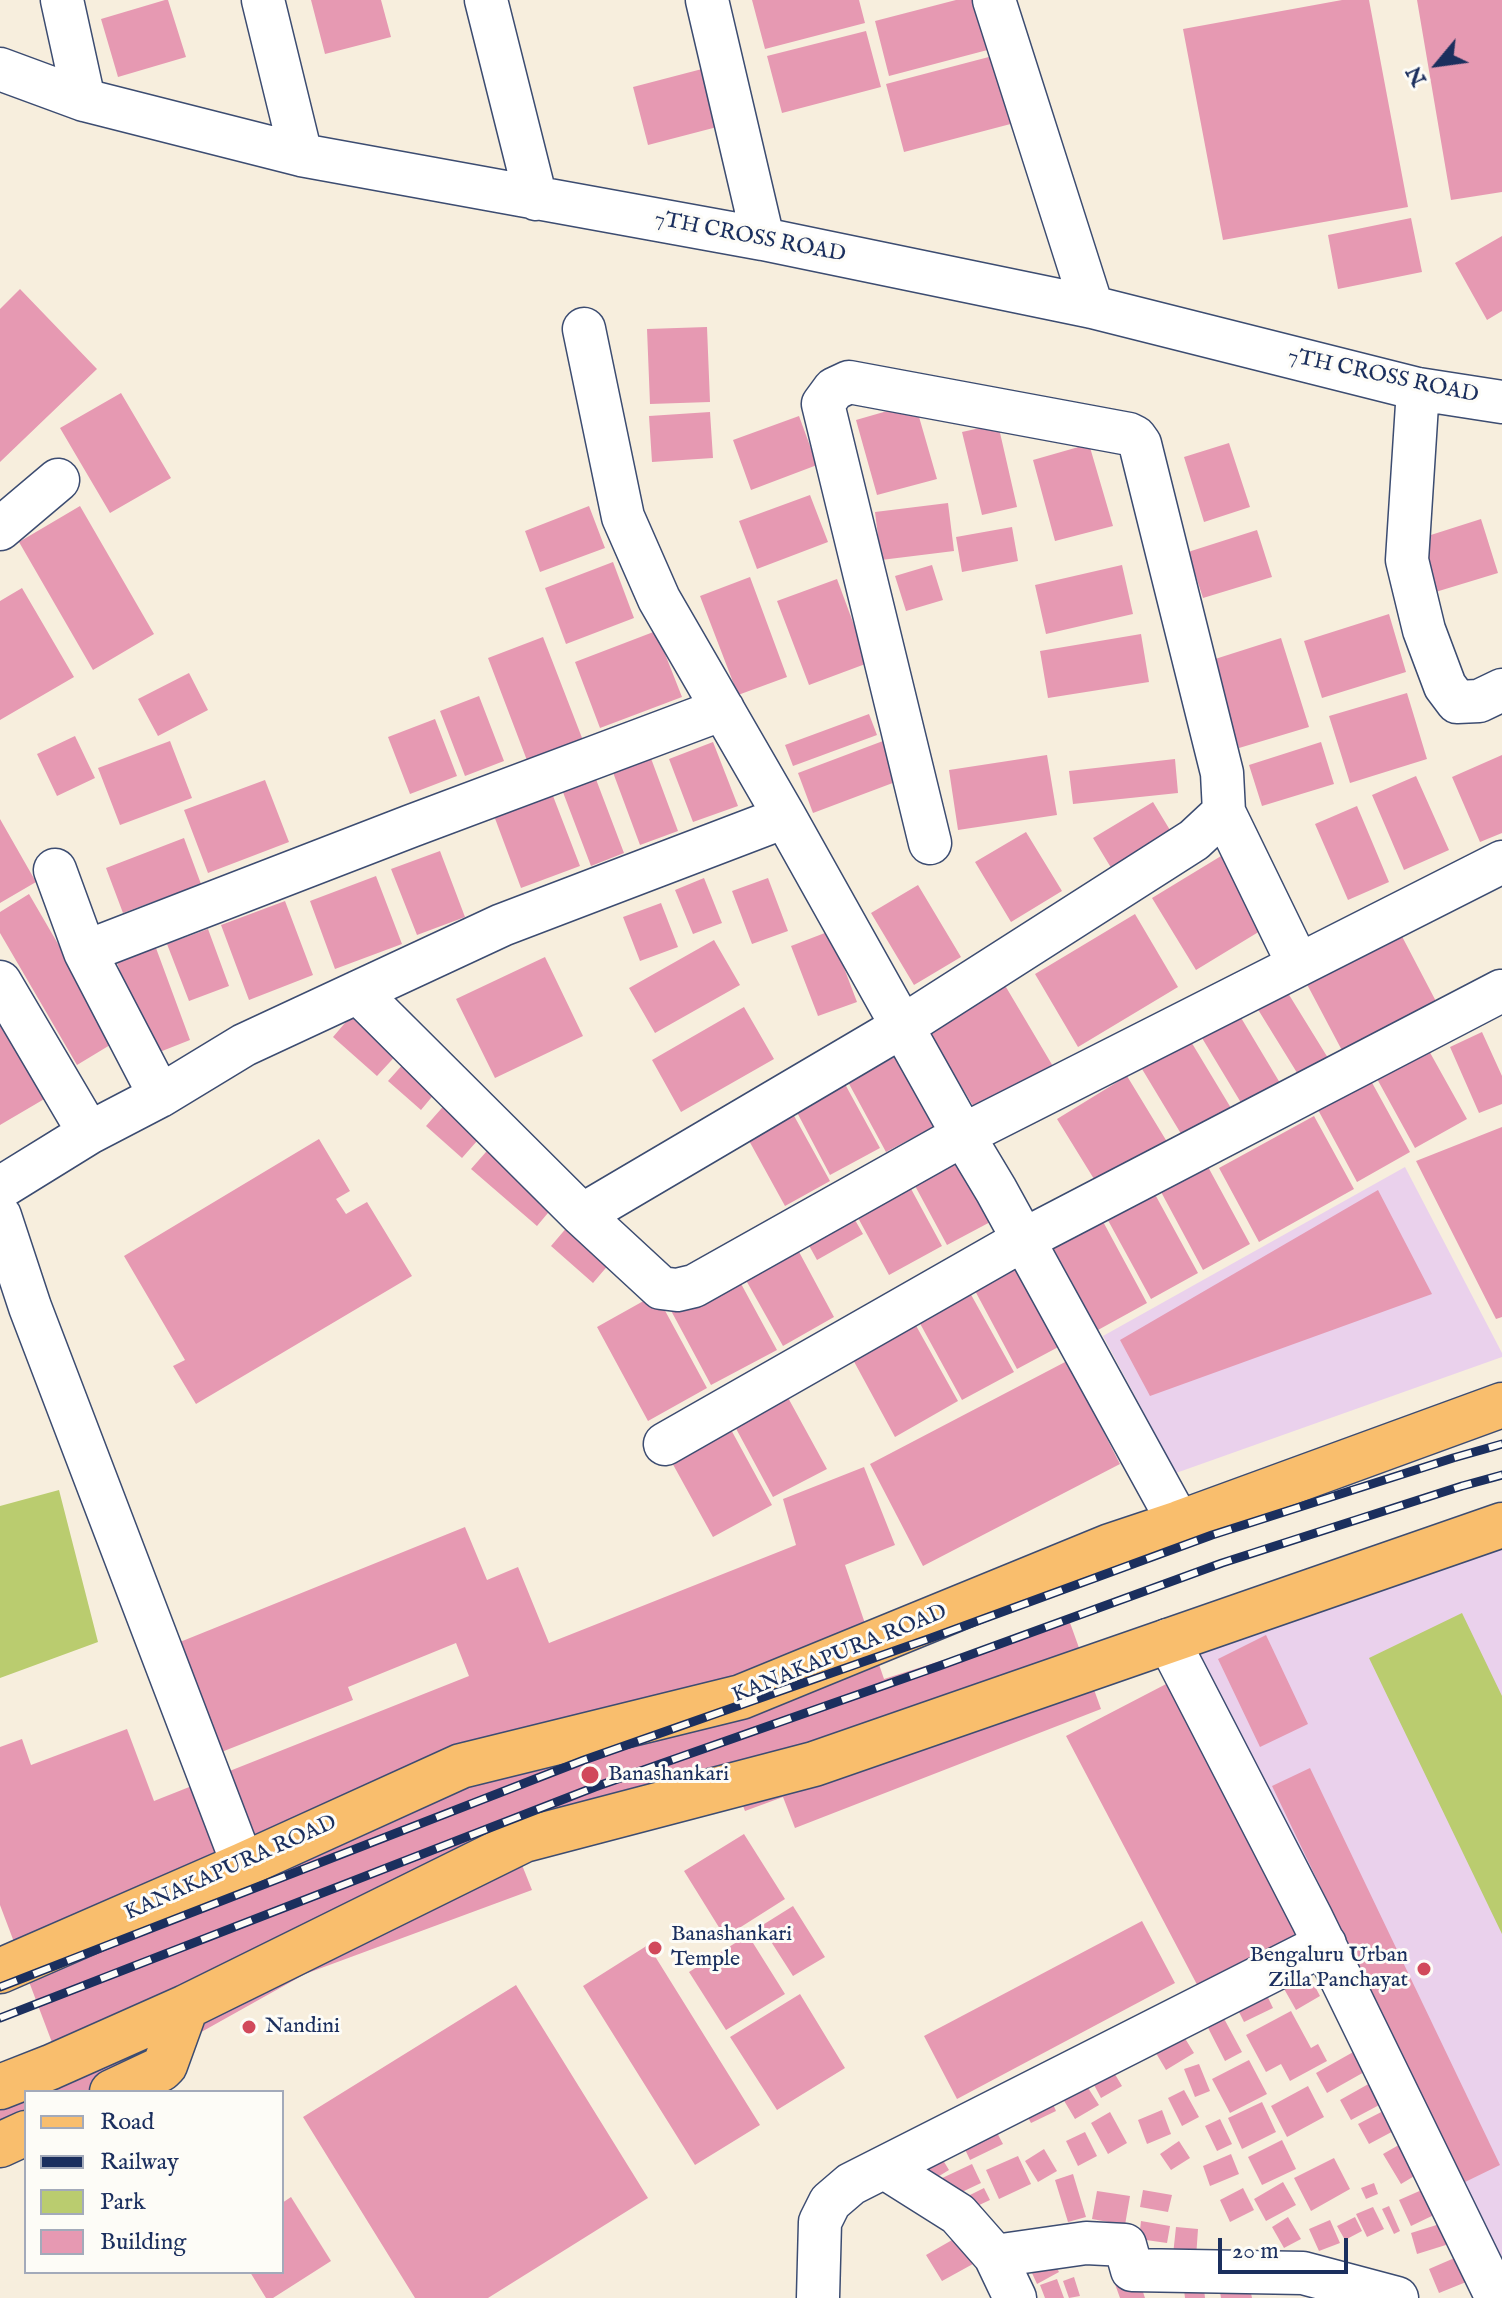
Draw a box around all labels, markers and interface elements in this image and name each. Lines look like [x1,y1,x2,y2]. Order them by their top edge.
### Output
north arrow [1398,24,1478,104]
text: N [1400,61,1434,91]
street label: 7TH CROSS ROAD [652,207,848,269]
street label: 7TH CROSS ROAD [1285,344,1481,410]
street label: KANAKAPURA ROAD [729,1600,951,1710]
place label: Banashankari [608,1762,729,1788]
marker: Banashankari [579,1764,601,1786]
street label: KANAKAPURA ROAD [121,1810,341,1928]
place label: Banashankari Temple [671,1922,792,1974]
marker: Banashankari Temple [646,1939,664,1957]
place label: Bengaluru Urban Zilla Panchayat [1249,1943,1408,1994]
marker: Bengaluru Urban Zilla Panchayat [1415,1960,1433,1978]
place label: Nandini [265,2014,340,2040]
marker: Nandini [240,2018,258,2036]
legend [24,2090,284,2274]
text: Road [100,2107,154,2138]
text: Railway [100,2147,179,2178]
text: Park [100,2187,146,2218]
scale bar [1222,2222,1352,2272]
text: Building [100,2227,186,2258]
text: 20 m [1232,2236,1279,2267]

